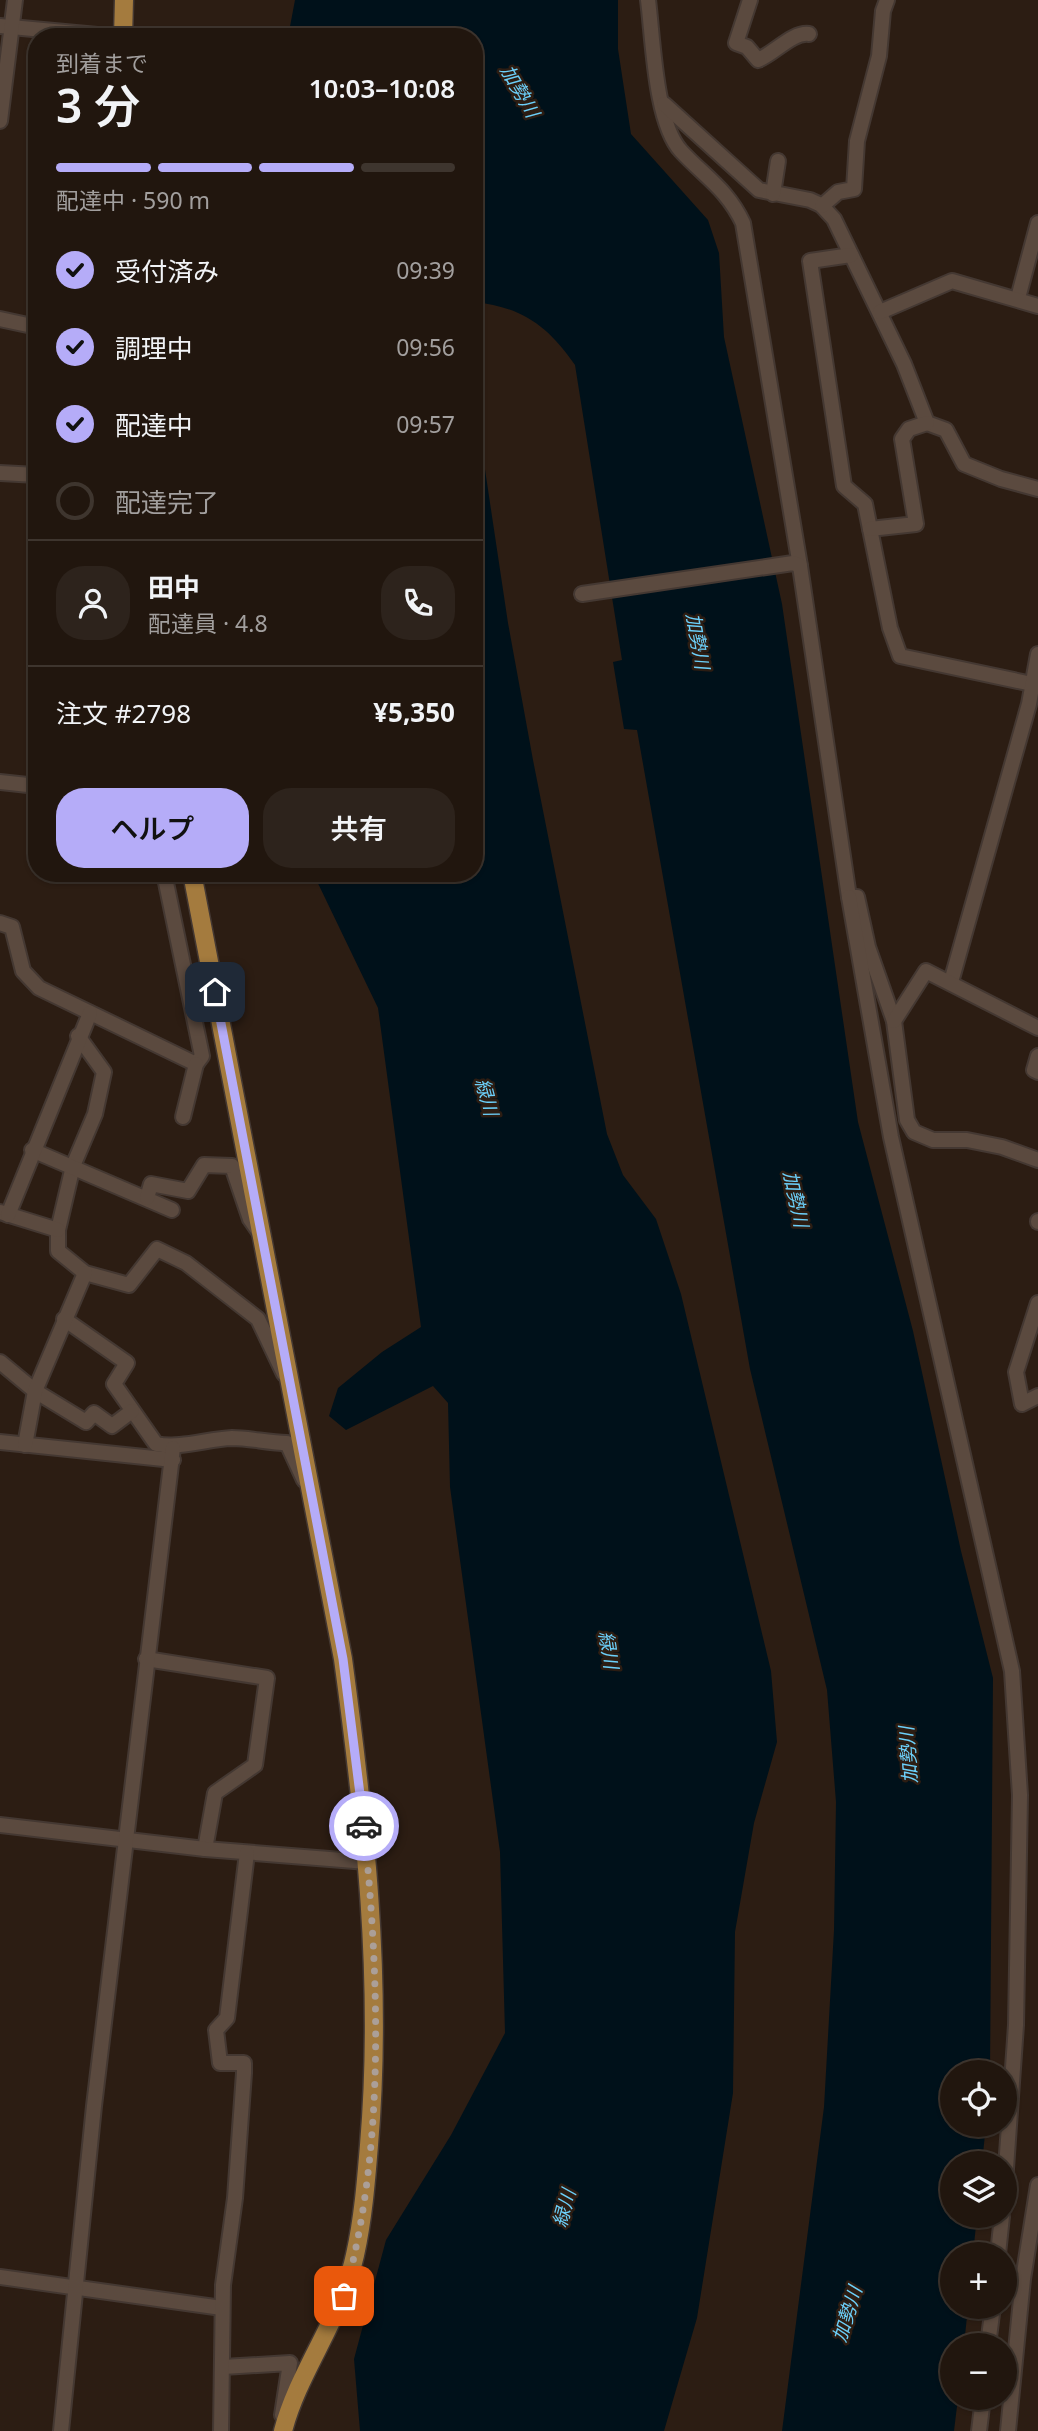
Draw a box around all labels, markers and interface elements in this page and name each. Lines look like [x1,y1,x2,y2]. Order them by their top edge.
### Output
text: 到着まで [56,47,148,79]
water label: 加勢川 [494,60,547,124]
text: 10:03–10:08 [309,70,455,106]
text: 3 分 [56,74,140,136]
text: 配達中 · 590 m [56,184,210,216]
icon: check [56,251,94,289]
text: 受付済み [115,253,219,289]
text: 09:39 [396,254,455,286]
icon: check [56,328,94,366]
text: 調理中 [115,330,193,366]
text: 09:56 [396,331,455,363]
icon: check [56,405,94,443]
text: 配達中 [115,407,193,443]
text: 09:57 [396,408,455,440]
text: 配達完了 [115,484,219,520]
button: person [56,566,130,640]
button: phone [381,566,455,640]
text: 田中 [148,569,200,605]
text: 配達員 · 4.8 [148,607,268,639]
water label: 加勢川 [680,611,716,673]
text: ¥5,350 [373,694,455,730]
text: 注文 #2798 [56,695,191,731]
button: ヘルプ [56,788,249,868]
button: 共有 [263,788,455,868]
pin [185,962,245,1022]
icon: home [196,973,234,1011]
water label: 緑川 [470,1075,505,1121]
water label: 加勢川 [777,1168,815,1232]
water label: 緑川 [593,1629,625,1673]
water label: 加勢川 [893,1724,923,1784]
courier [329,1791,399,1861]
icon: car [345,1807,383,1845]
map controls [940,2060,1017,2410]
button: locate [940,2060,1017,2137]
button: layers [940,2151,1017,2228]
water label: 緑川 [547,2184,582,2230]
button: + [940,2242,1017,2319]
pin [314,2266,374,2326]
icon: bag [325,2277,363,2315]
water label: 加勢川 [826,2281,868,2345]
button: − [940,2333,1017,2410]

